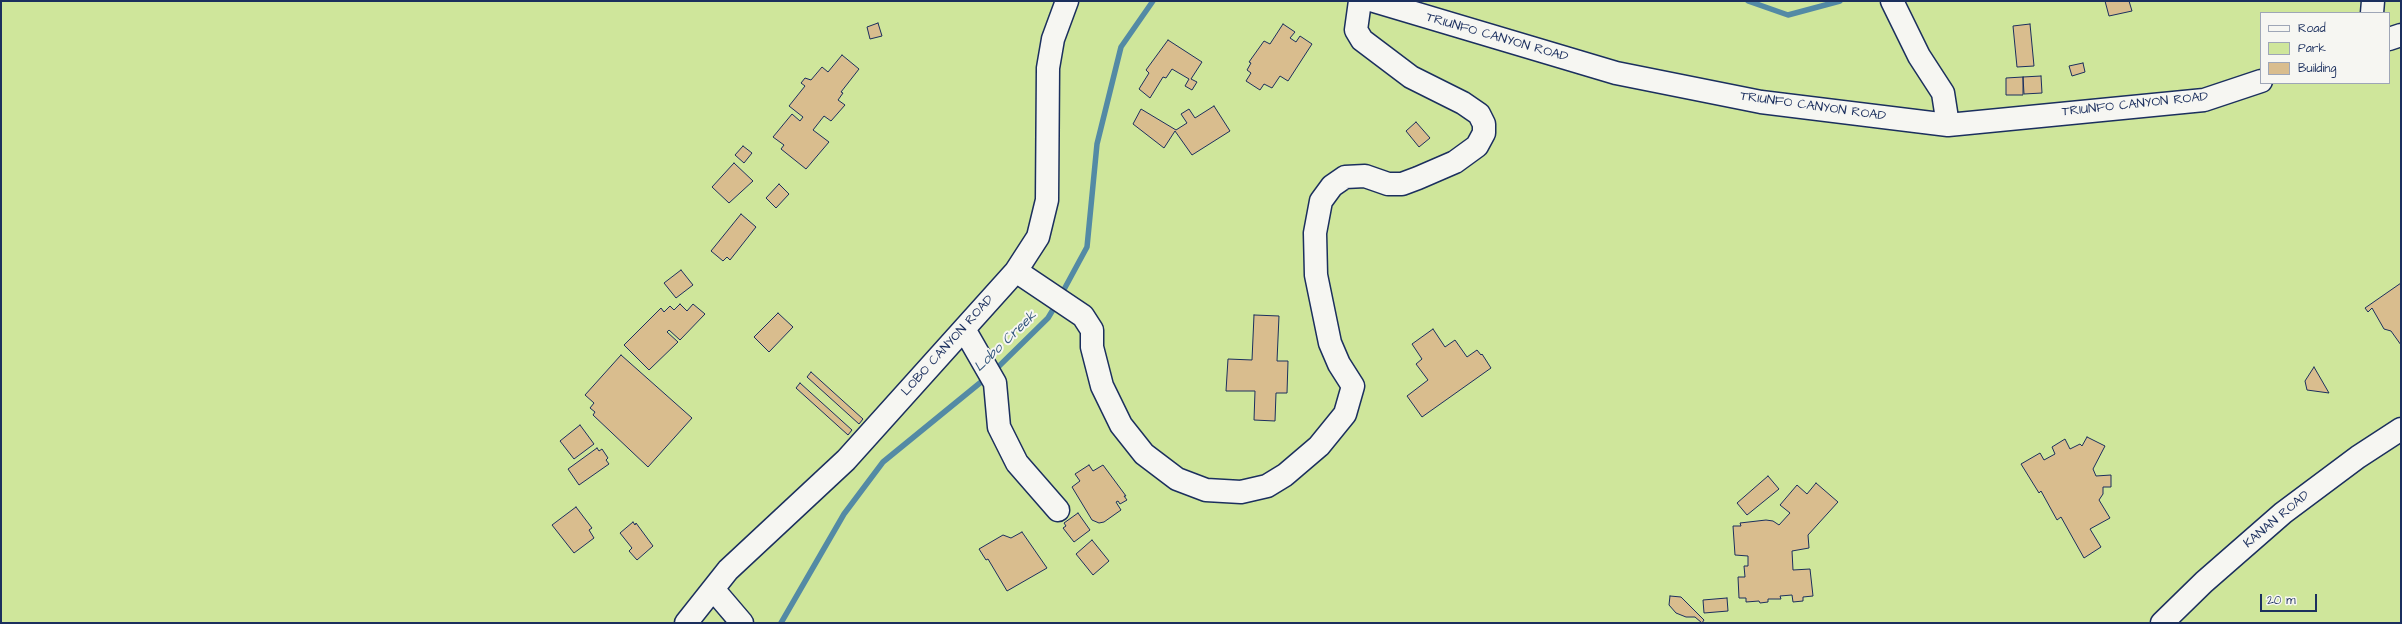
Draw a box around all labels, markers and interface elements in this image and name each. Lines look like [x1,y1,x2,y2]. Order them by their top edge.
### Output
street label: TRIUNFO CANYON ROAD [1424,10,1570,66]
legend [2260,12,2390,84]
text: Road [2298,20,2326,37]
text: Park [2298,40,2326,57]
text: Building [2298,60,2336,77]
street label: TRIUNFO CANYON ROAD [1739,89,1887,125]
street label: TRIUNFO CANYON ROAD [2061,90,2209,120]
street label: LOBO CANYON ROAD [899,292,997,400]
water label: Lobo Creek [971,308,1041,376]
street label: KANAN ROAD [2241,488,2313,552]
scale bar [2262,586,2319,612]
text: 20 m [2267,592,2296,609]

